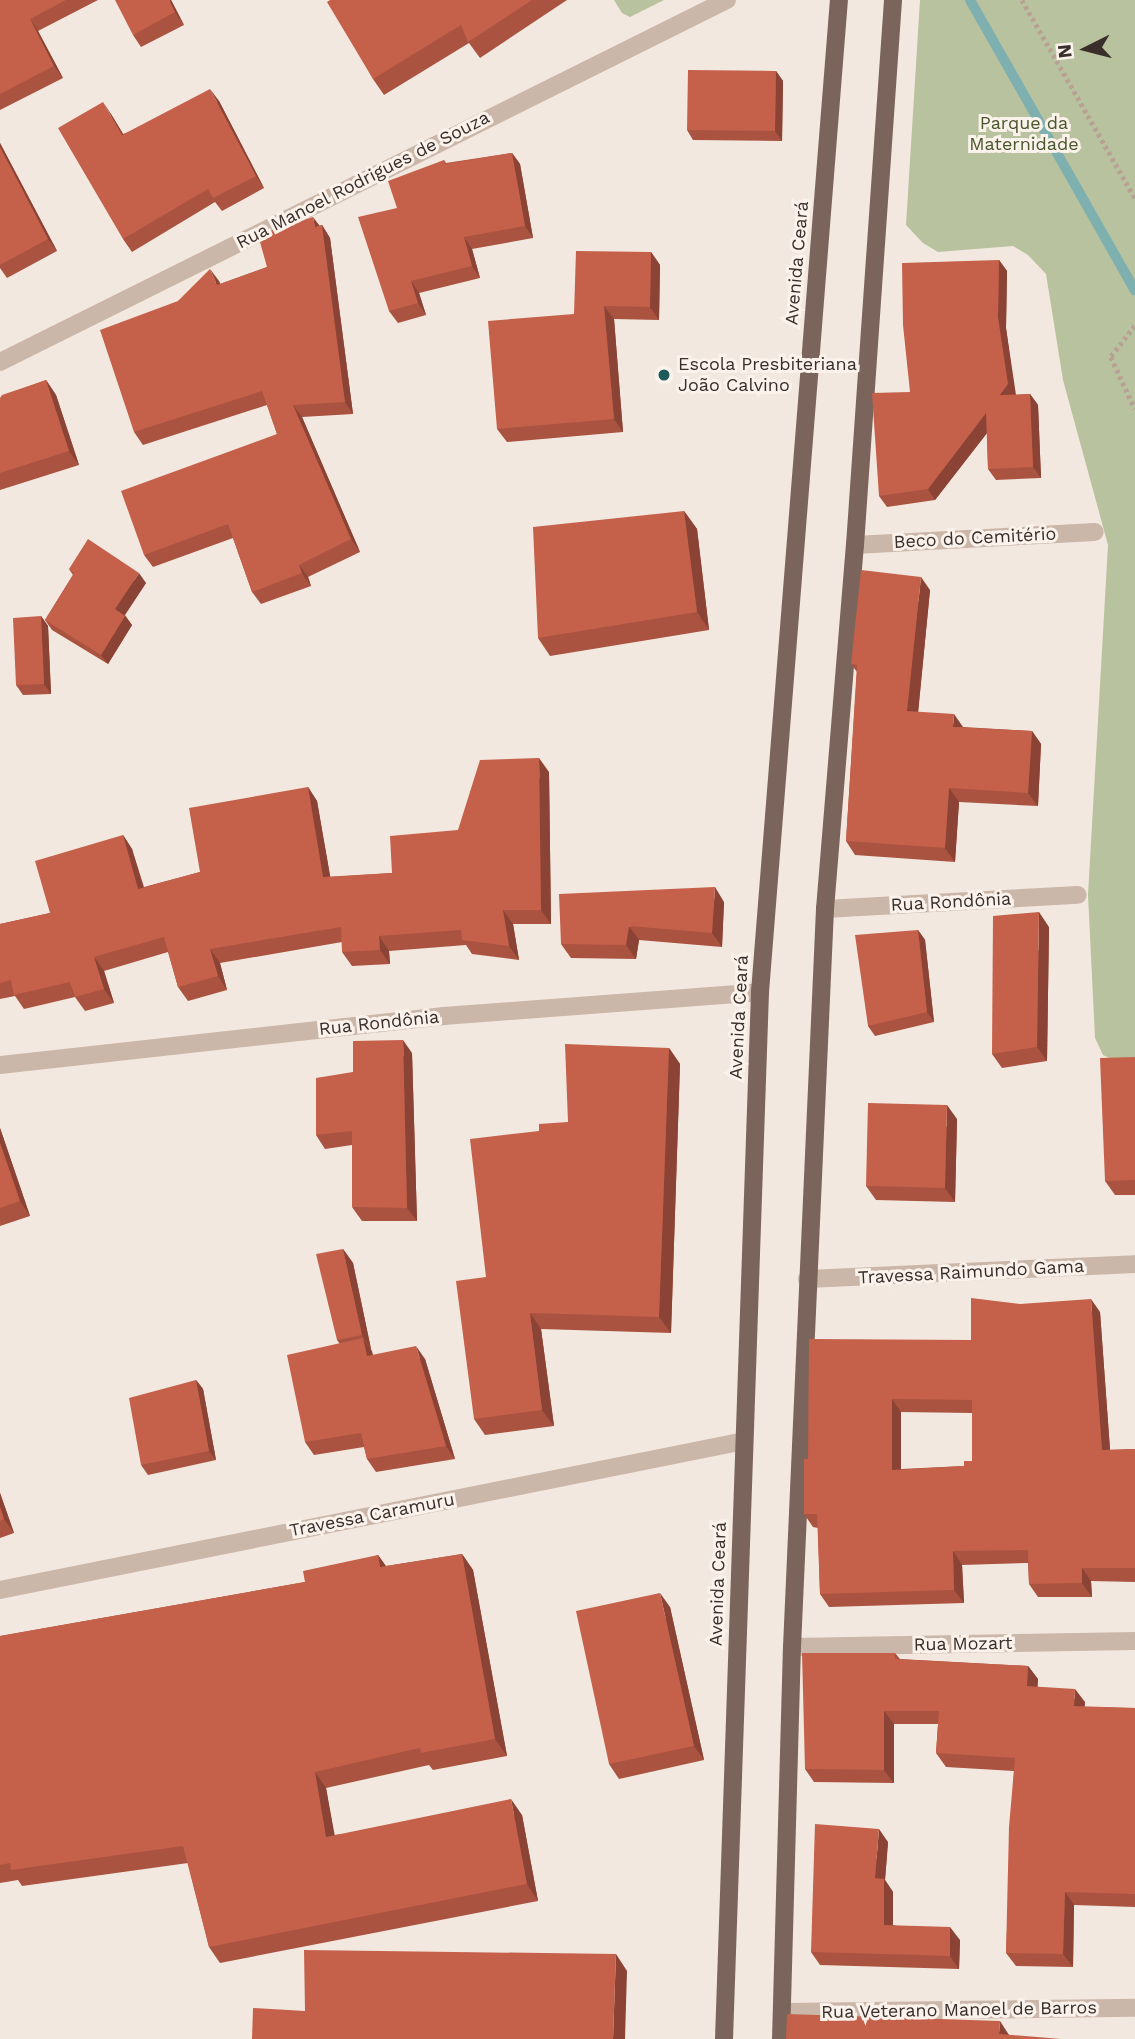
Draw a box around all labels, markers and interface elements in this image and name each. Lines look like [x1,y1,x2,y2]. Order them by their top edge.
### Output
north arrow [1051,14,1121,84]
text: N [1052,43,1077,59]
street label: Rua Manoel Rodrigues de Souza [232,106,494,254]
park label: Parque da Maternidade [969,113,1079,156]
street label: Avenida Ceará [781,200,813,326]
place label: Escola Presbiteriana João Calvino [678,354,857,396]
marker: Escola Presbiteriana João Calvino [656,367,672,383]
street label: Beco do Cemitério [893,523,1057,553]
street label: Rua Rondônia [890,888,1012,916]
street label: Avenida Ceará [725,954,753,1080]
street label: Rua Rondônia [318,1006,440,1040]
street label: Travessa Raimundo Gama [857,1255,1085,1289]
street label: Travessa Caramuru [287,1488,457,1542]
street label: Avenida Ceará [705,1521,731,1647]
street label: Rua Mozart [913,1632,1013,1656]
street label: Rua Veterano Manoel de Barros [820,1997,1098,2023]

